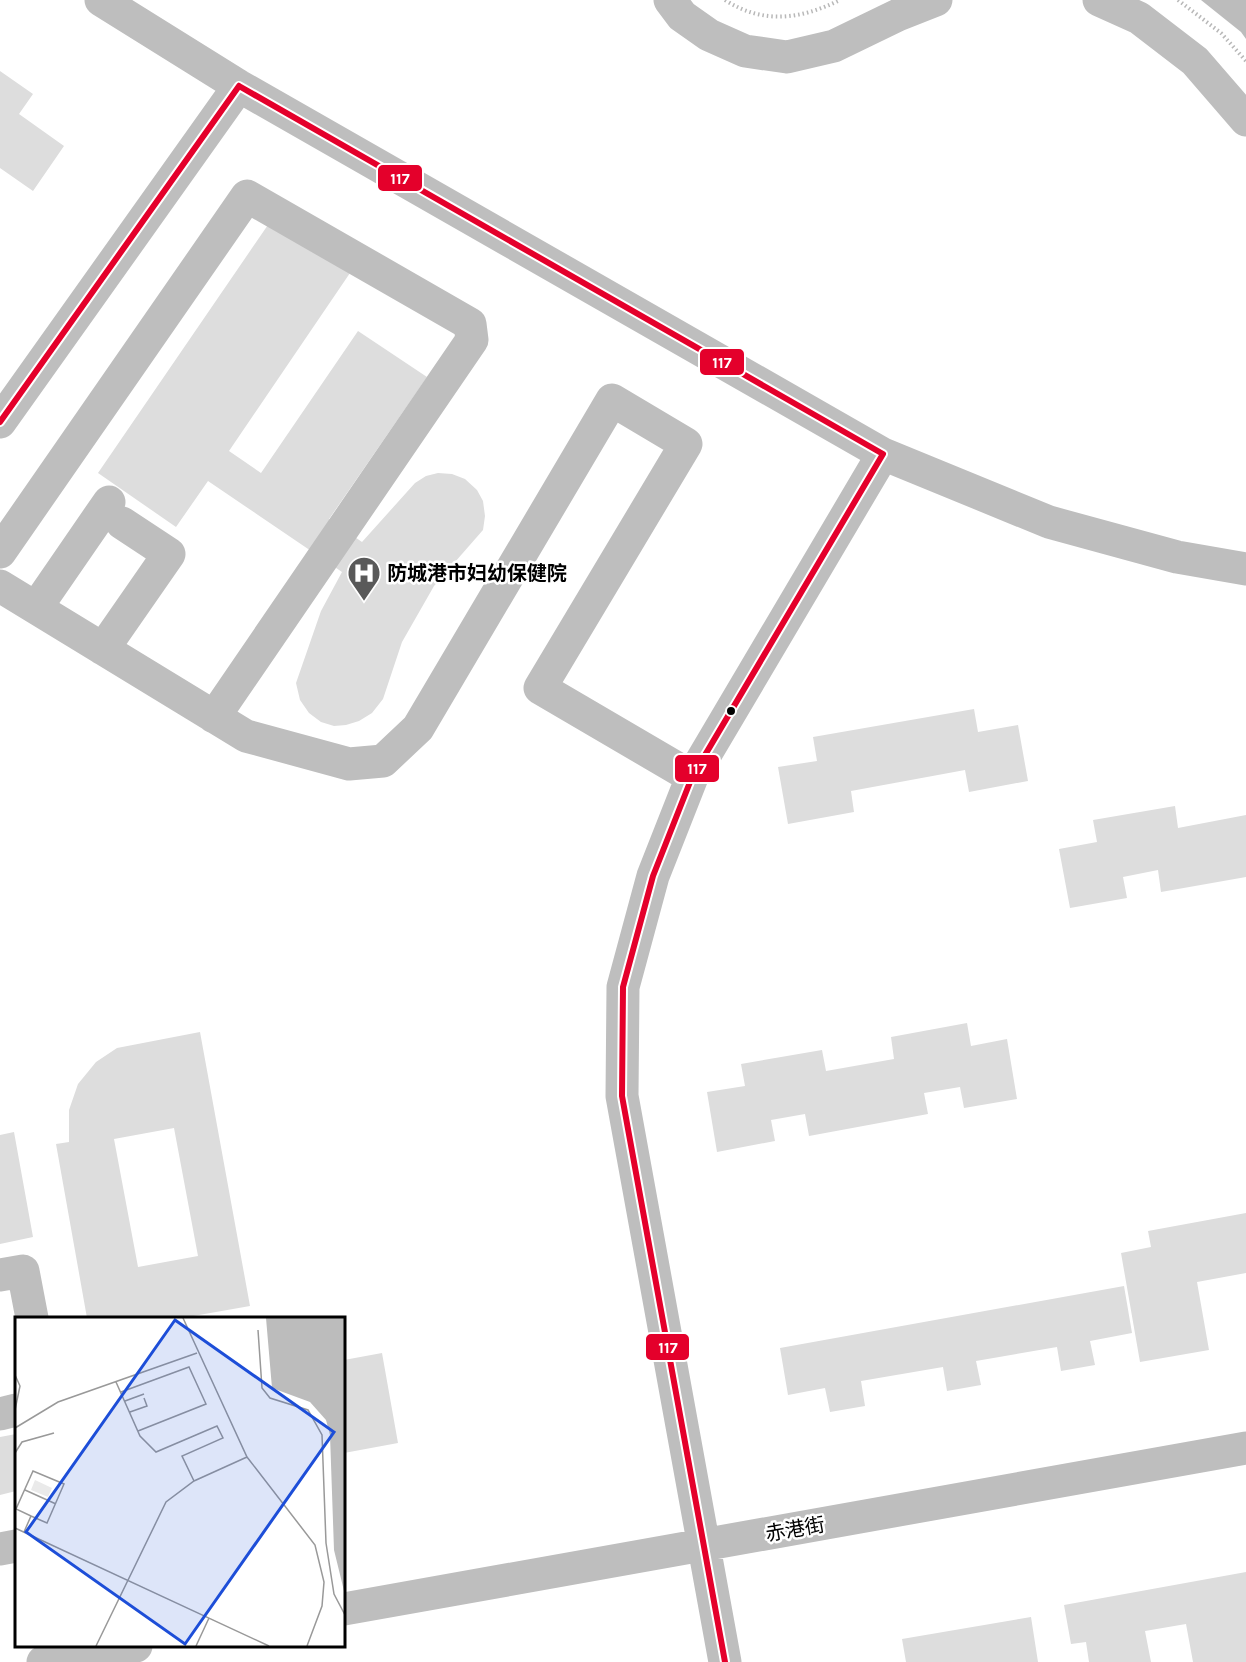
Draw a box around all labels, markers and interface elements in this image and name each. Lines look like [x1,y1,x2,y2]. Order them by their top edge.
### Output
line badge: 117 [377,164,423,192]
text: 117 [390,169,410,188]
line badge: 117 [699,348,745,376]
text: 117 [712,353,732,372]
hospital icon: 防城港市妇幼保健院 [346,555,382,602]
place label: 防城港市妇幼保健院 [387,562,567,585]
unlabelled marker [725,705,737,717]
line badge: 117 [674,754,720,783]
text: 117 [687,759,707,778]
inset map [15,1317,345,1647]
line badge: 117 [645,1333,690,1361]
text: 117 [658,1338,678,1357]
street label: 赤港街 [764,1513,827,1546]

